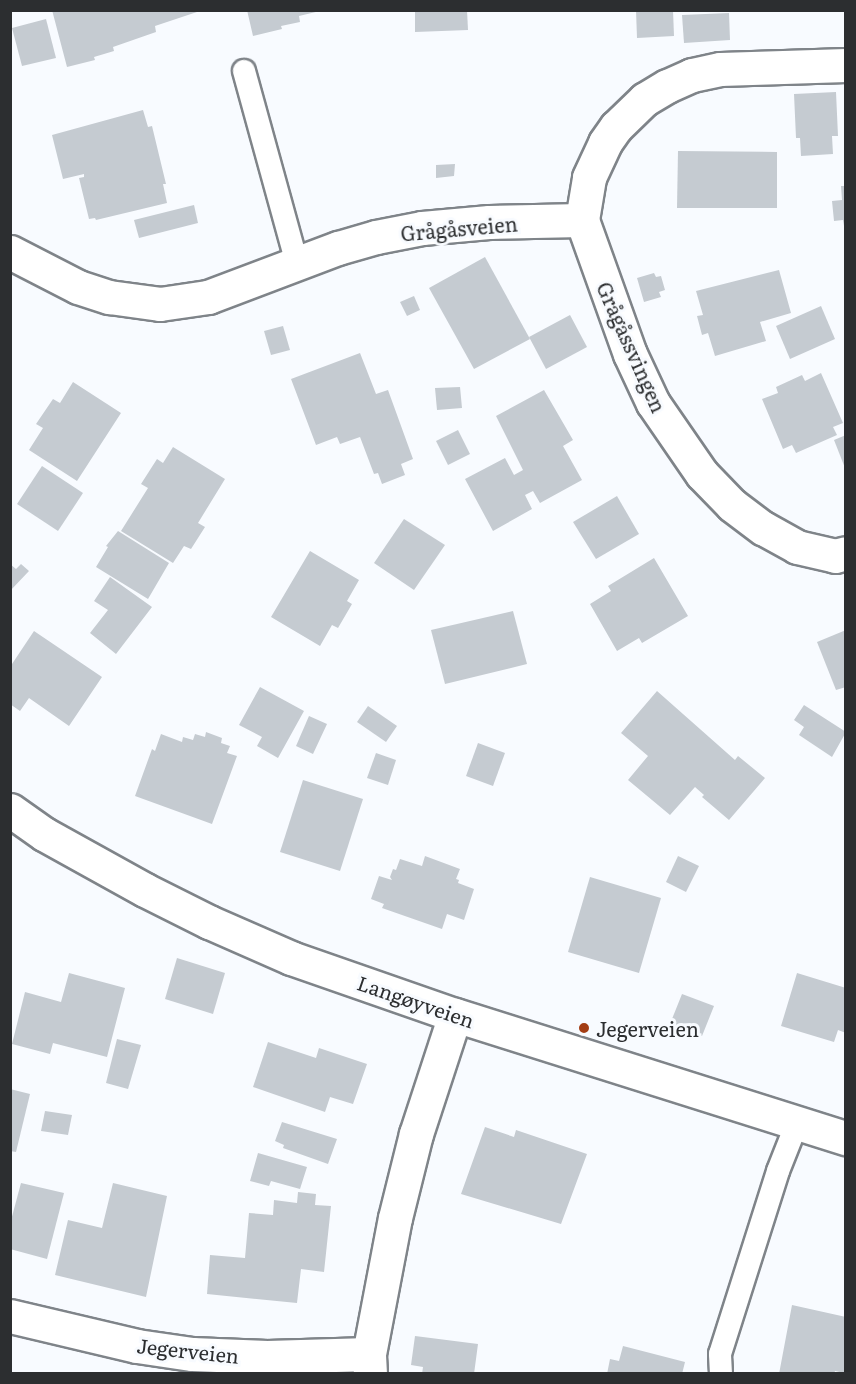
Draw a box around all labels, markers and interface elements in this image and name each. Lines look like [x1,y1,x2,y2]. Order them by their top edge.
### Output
street label: Grågåsveien [399,211,519,245]
street label: Grågåssvingen [592,278,672,416]
street label: Langøyveien [354,970,478,1032]
place label: Jegerveien [596,1016,699,1040]
marker: Jegerveien [577,1021,591,1035]
street label: Jegerveien [136,1333,240,1367]

